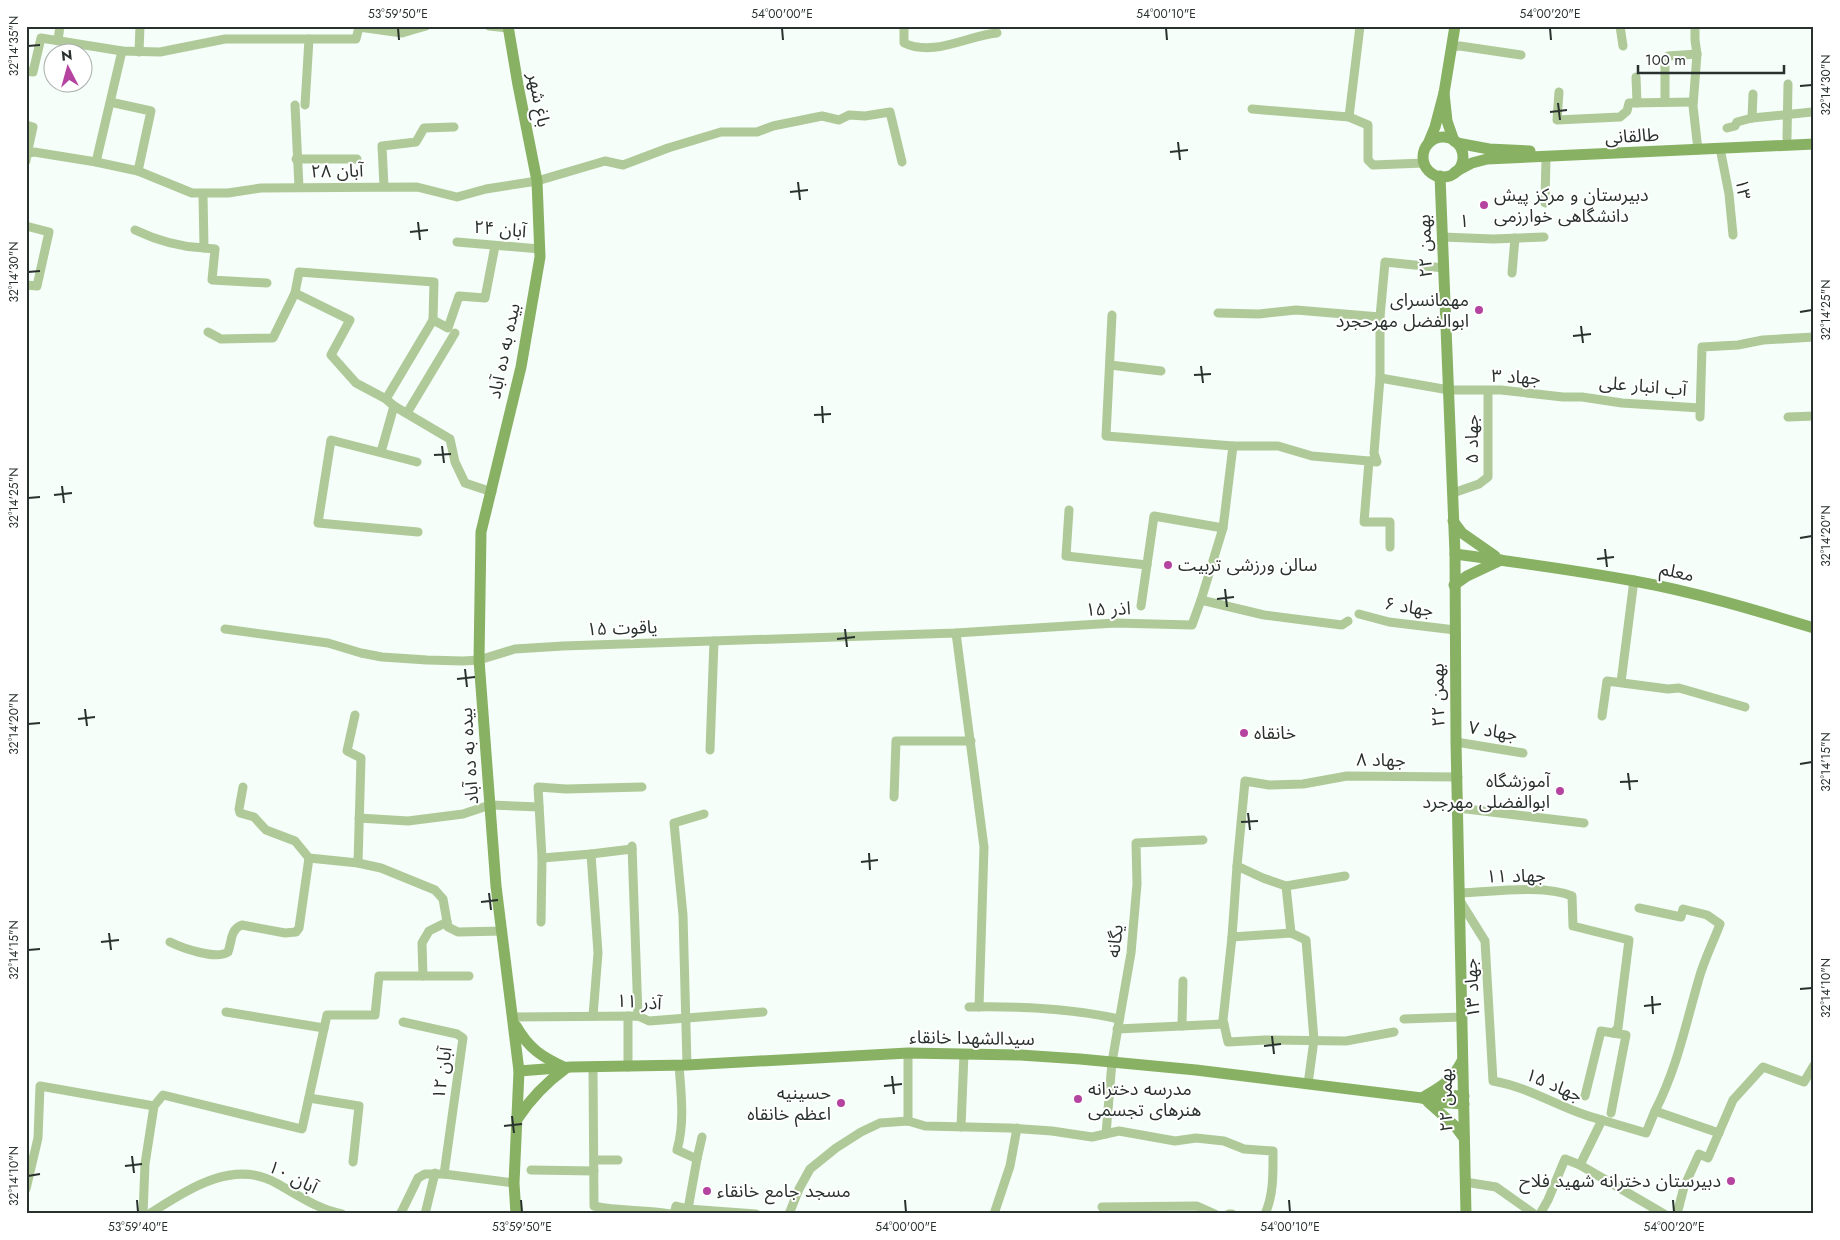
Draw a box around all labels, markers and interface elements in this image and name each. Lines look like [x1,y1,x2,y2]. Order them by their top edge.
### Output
text: 53°59'50"E [368,5,428,23]
text: 54°00'00"E [751,5,813,23]
text: 54°00'10"E [1136,5,1196,23]
text: 54°00'20"E [1519,5,1581,23]
text: 32°14'35"N [5,16,23,76]
north arrow [42,42,92,92]
scale bar [1638,42,1784,74]
text: N [60,45,73,66]
text: 100 m [1645,49,1686,71]
text: 32°14'30"N [1817,54,1835,116]
street label: باغ شهر [520,70,557,130]
street label: طالقانی [1604,122,1660,150]
street label: آبان ۲۸ [310,158,364,184]
street label: ۱۳ [1729,177,1757,201]
place label: دبیرستان و مرکز پیش دانشگاهی خوارزمی [1494,182,1649,229]
marker: دبیرستان و مرکز پیش دانشگاهی خوارزمی [1478,199,1490,211]
street label: ۱ [1458,208,1470,234]
street label: آبان ۲۴ [473,214,528,244]
street label: ۲۲ بهمن [1411,214,1439,278]
text: 32°14'30"N [5,241,23,303]
text: 32°14'25"N [1817,279,1835,341]
place label: مهمانسرای ابوالفضل مهرحجرد [1336,287,1469,334]
street label: بیده به ده آباد [481,301,527,401]
marker: مهمانسرای ابوالفضل مهرحجرد [1473,304,1485,316]
street label: جهاد ۳ [1491,363,1541,391]
street label: آب انبار علی [1598,369,1689,403]
street label: جهاد ۵ [1459,414,1485,464]
text: 32°14'25"N [5,467,23,529]
text: 32°14'20"N [1817,505,1835,567]
place label: سالن ورزشی تربیت [1178,552,1317,578]
street label: معلم [1657,555,1697,589]
marker: سالن ورزشی تربیت [1162,559,1174,571]
street label: جهاد ۶ [1383,590,1435,624]
street label: اذر ۱۵ [1085,595,1131,623]
street label: یاقوت ۱۵ [586,614,658,642]
street label: ۲۲ بهمن [1424,663,1452,727]
text: 32°14'20"N [5,693,23,755]
street label: بیده به ده آباد [453,707,485,805]
street label: جهاد ۷ [1467,714,1519,748]
place label: خانقاه [1254,720,1296,746]
marker: خانقاه [1238,727,1250,739]
text: 32°14'15"N [1817,732,1835,792]
street label: جهاد ۸ [1356,747,1406,773]
place label: آموزشگاه ابوالفضلی مهرجرد [1423,768,1551,815]
marker: آموزشگاه ابوالفضلی مهرجرد [1554,785,1566,797]
street label: جهاد ۱۱ [1486,862,1546,890]
text: 32°14'15"N [5,920,23,980]
street label: یگانه [1100,923,1130,959]
street label: جهاد ۱۳ [1457,958,1487,1018]
text: 32°14'10"N [1817,958,1835,1018]
street label: آذر ۱۱ [615,987,663,1017]
street label: سیدالشهدا خانقاء [909,1024,1035,1052]
street label: آبان ۱۲ [425,1044,459,1101]
street label: جهاد ۱۵ [1522,1061,1586,1109]
street label: ۲۲ بهمن [1432,1068,1460,1132]
place label: مدرسه دخترانه هنرهای تجسمی [1088,1076,1201,1123]
place label: حسینیه اعظم خانقاه [747,1080,831,1127]
marker: مدرسه دخترانه هنرهای تجسمی [1072,1093,1084,1105]
marker: حسینیه اعظم خانقاه [835,1097,847,1109]
text: 32°14'10"N [5,1146,23,1206]
street label: آبان ۱۰ [264,1154,323,1201]
place label: دبیرستان دخترانه شهید فلاح [1519,1168,1721,1194]
marker: دبیرستان دخترانه شهید فلاح [1725,1175,1737,1187]
place label: مسجد جامع خانقاء [717,1178,851,1205]
marker: مسجد جامع خانقاء [701,1185,713,1197]
text: 53°59'40"E [108,1218,168,1236]
text: 53°59'50"E [492,1218,552,1236]
text: 54°00'00"E [875,1218,937,1236]
text: 54°00'10"E [1260,1218,1320,1236]
text: 54°00'20"E [1643,1218,1705,1236]

